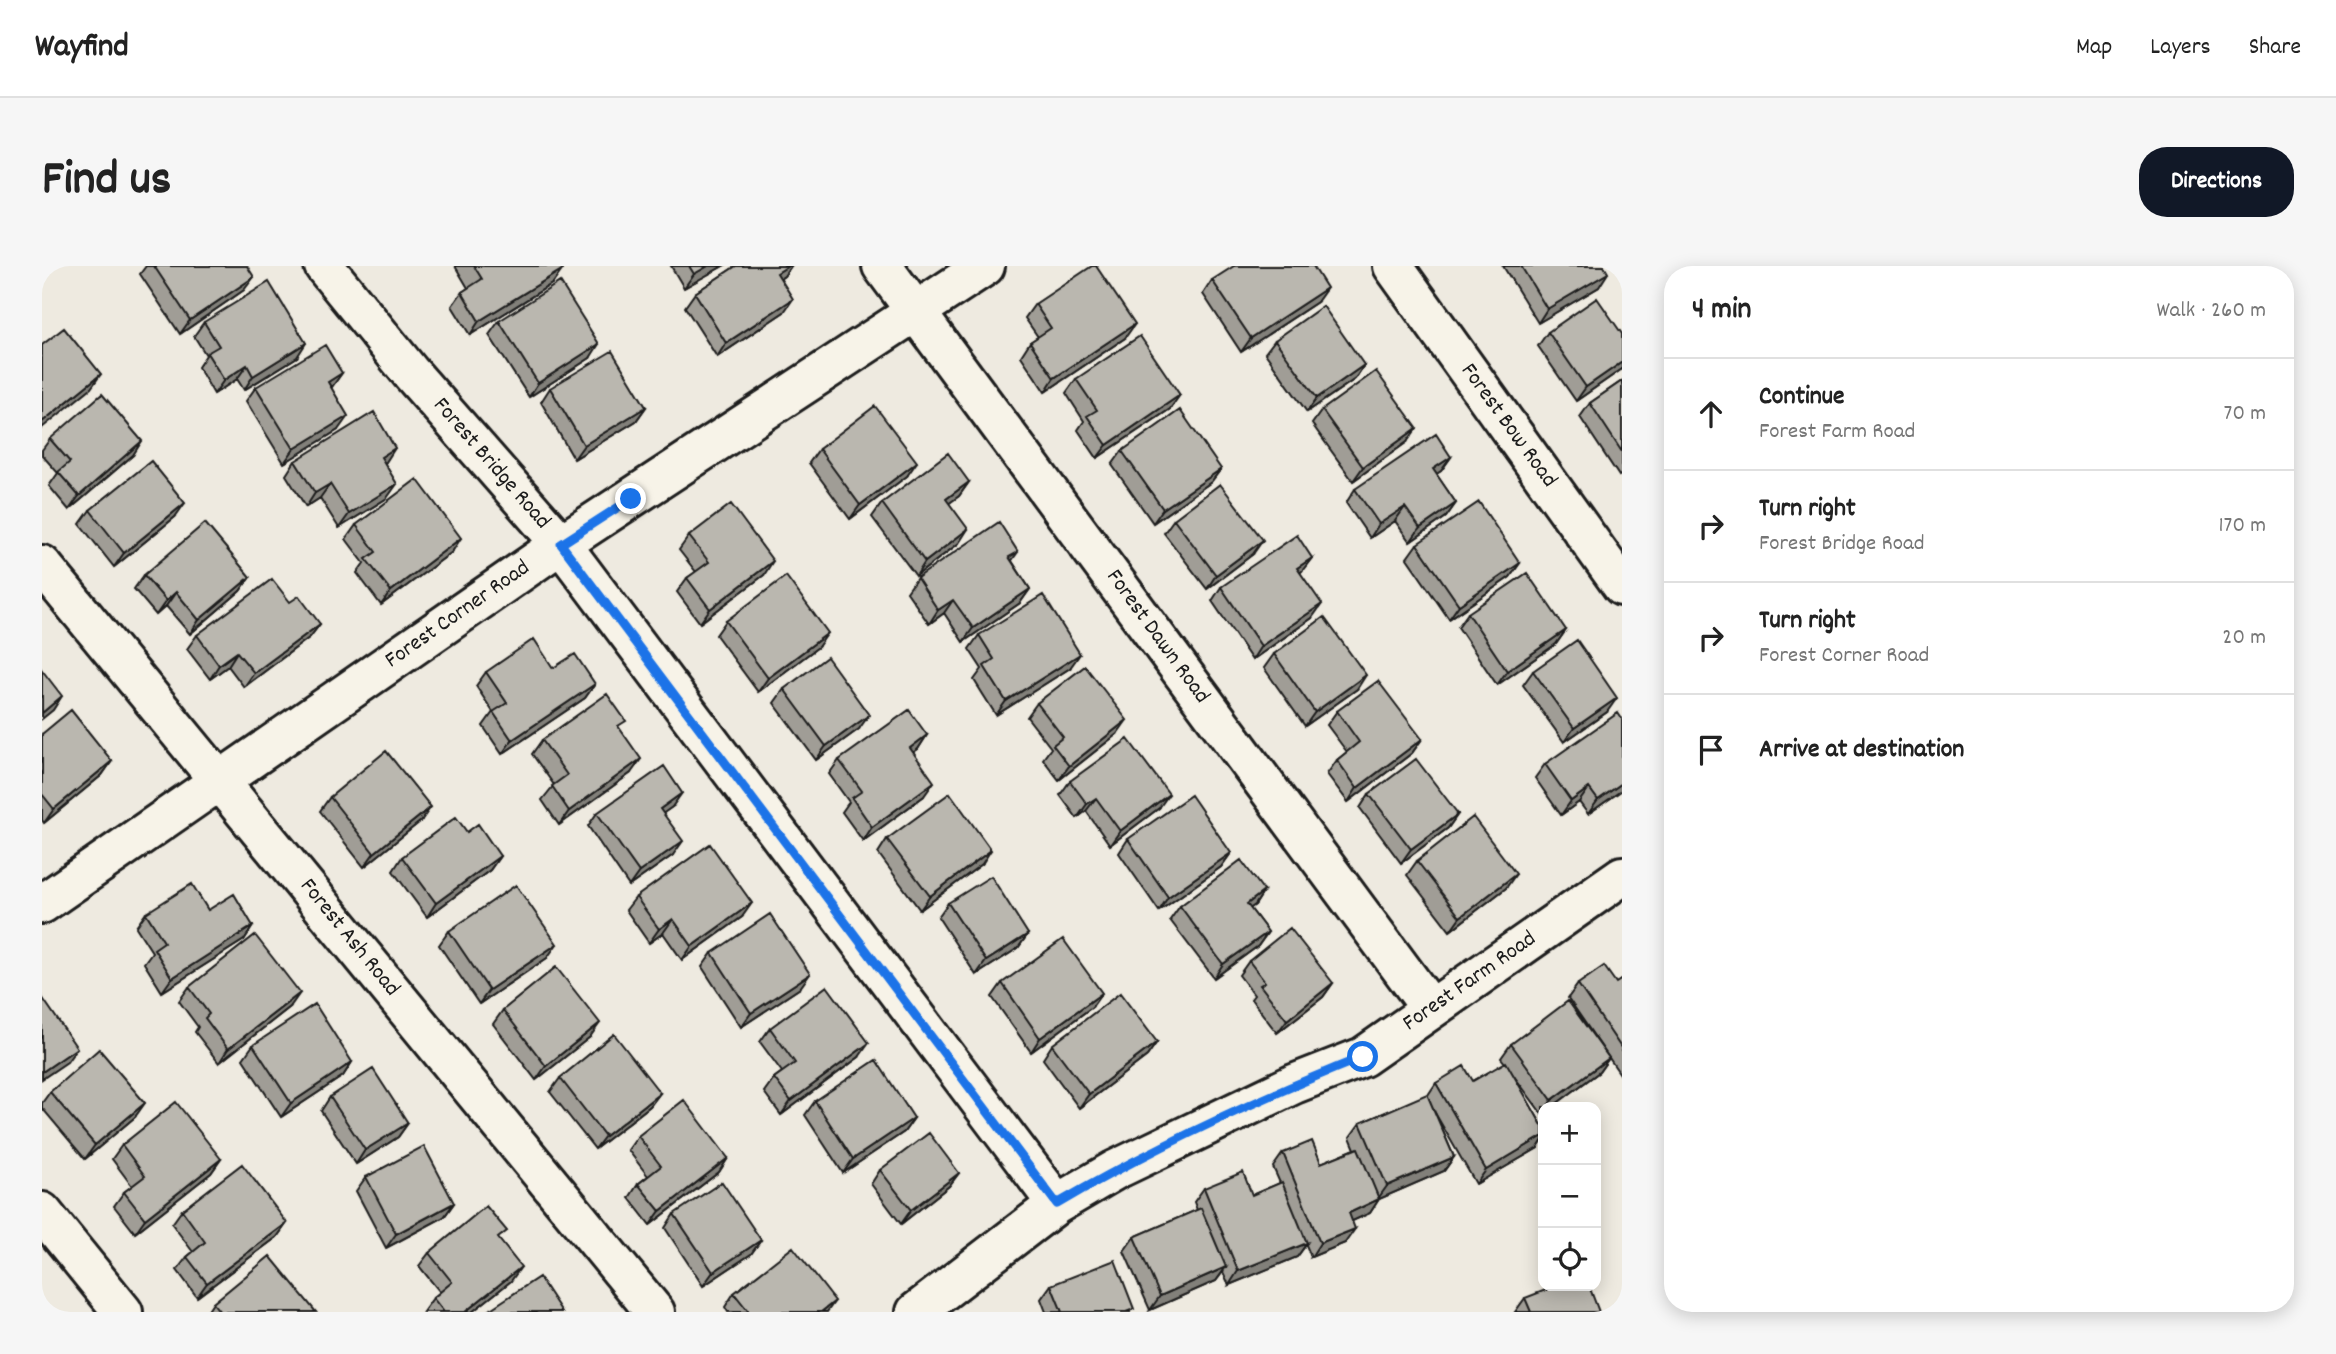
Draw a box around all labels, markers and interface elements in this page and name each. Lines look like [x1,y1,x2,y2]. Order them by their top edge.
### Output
text: Wayfind [35,25,129,72]
text: Map [2076,31,2112,65]
text: Layers [2150,31,2211,65]
text: Share [2249,31,2301,65]
text: Find us [42,147,171,217]
button: Directions [2139,147,2294,217]
text: 4 min [1692,290,1751,333]
text: Walk · 260 m [2156,295,2266,328]
street label: Forest Bow Road [1452,357,1564,495]
text: Continue [1759,379,1844,416]
street label: Forest Bridge Road [424,391,558,537]
icon: ahead [1692,395,1730,433]
text: 70 m [2224,398,2266,431]
text: Forest Farm Road [1759,416,1915,449]
route end [615,483,646,514]
text: Turn right [1759,491,1856,528]
icon: right [1692,507,1730,545]
text: 170 m [2219,510,2266,543]
text: Forest Bridge Road [1759,528,1925,561]
street label: Forest Corner Road [379,553,537,677]
street label: Forest Dawn Road [1097,563,1217,711]
text: Turn right [1759,603,1856,640]
icon: right [1692,619,1730,657]
text: 20 m [2222,622,2266,655]
text: Forest Corner Road [1759,640,1929,673]
icon: arrive [1692,731,1730,769]
text: Arrive at destination [1759,732,1964,769]
street label: Forest Ash Road [291,872,407,1004]
street label: Forest Farm Road [1397,924,1543,1040]
route start [1347,1041,1378,1072]
map controls [1538,1102,1601,1291]
button: + [1538,1102,1601,1165]
button: − [1538,1165,1601,1228]
button: locate [1538,1228,1601,1291]

